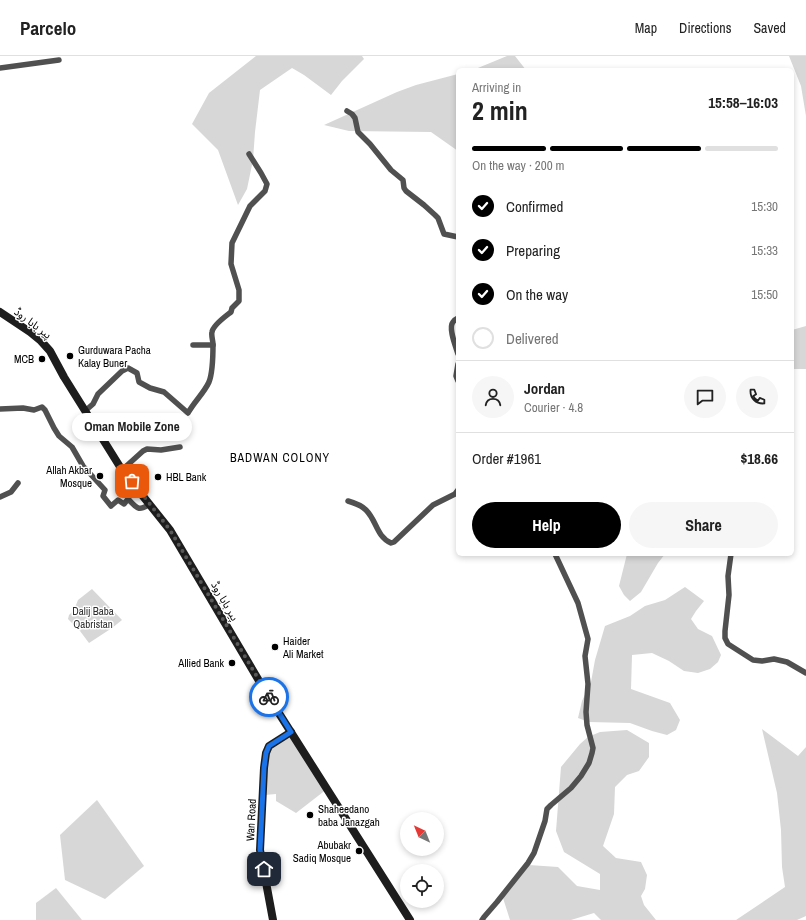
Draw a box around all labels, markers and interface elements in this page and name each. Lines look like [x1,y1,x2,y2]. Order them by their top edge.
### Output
text: Parcelo [20,15,76,41]
text: Map [635,19,657,37]
text: Directions [679,19,731,37]
text: Saved [753,19,786,37]
text: Arriving in [472,79,521,96]
text: 15:58–16:03 [708,92,778,113]
text: 2 min [472,93,528,128]
text: On the way · 200 m [472,157,564,174]
icon: check [472,195,494,217]
text: Confirmed [506,196,563,217]
text: 15:30 [751,198,778,215]
icon: check [472,239,494,261]
text: Preparing [506,240,560,261]
text: 15:33 [751,242,778,259]
icon: check [472,283,494,305]
text: On the way [506,284,568,305]
text: 15:50 [751,286,778,303]
street label: پیر بابا روڈ [11,304,55,342]
text: Delivered [506,328,559,349]
place label: Gurduwara Pacha Kalay Buner [78,343,151,370]
marker: Gurduwara Pacha Kalay Buner [65,351,75,361]
place label: MCB [14,352,34,366]
marker: MCB [37,354,47,364]
button: person [472,376,514,418]
button: chat [684,376,726,418]
button: phone [736,376,778,418]
text: Jordan [524,378,565,399]
text: Courier · 4.8 [524,399,583,416]
callout: Oman Mobile Zone [72,413,192,441]
text: Oman Mobile Zone [84,418,180,435]
text: Order #1961 [472,448,541,469]
text: $18.66 [740,448,778,469]
district label: BADWAN COLONY [230,450,330,466]
place label: Allah Akbar Mosque [45,463,92,490]
pin [115,464,149,498]
icon: bag [121,470,143,492]
place label: HBL Bank [166,470,207,484]
marker: Allah Akbar Mosque [95,471,105,481]
marker: HBL Bank [153,472,163,482]
button: Help [472,502,621,548]
button: Share [629,502,778,548]
street label: پیر بابا روڈ [207,579,242,624]
park label: Dalij Baba Qabristan [72,604,114,631]
place label: Haider Ali Market [282,634,324,661]
marker: Haider Ali Market [270,642,280,652]
place label: Allied Bank [177,656,224,670]
marker: Allied Bank [227,658,237,668]
courier [249,677,289,717]
icon: bike [258,686,280,708]
street label: Wan Road [243,799,259,841]
place label: Shaheedano baba Janazgah [318,802,380,829]
marker: Shaheedano baba Janazgah [305,810,315,820]
north arrow [400,812,444,856]
map controls [400,812,444,908]
place label: Abubakr Sadiq Mosque [293,838,351,865]
marker: Abubakr Sadiq Mosque [354,846,364,856]
pin [247,852,281,886]
icon: home [253,858,275,880]
button: locate [400,864,444,908]

